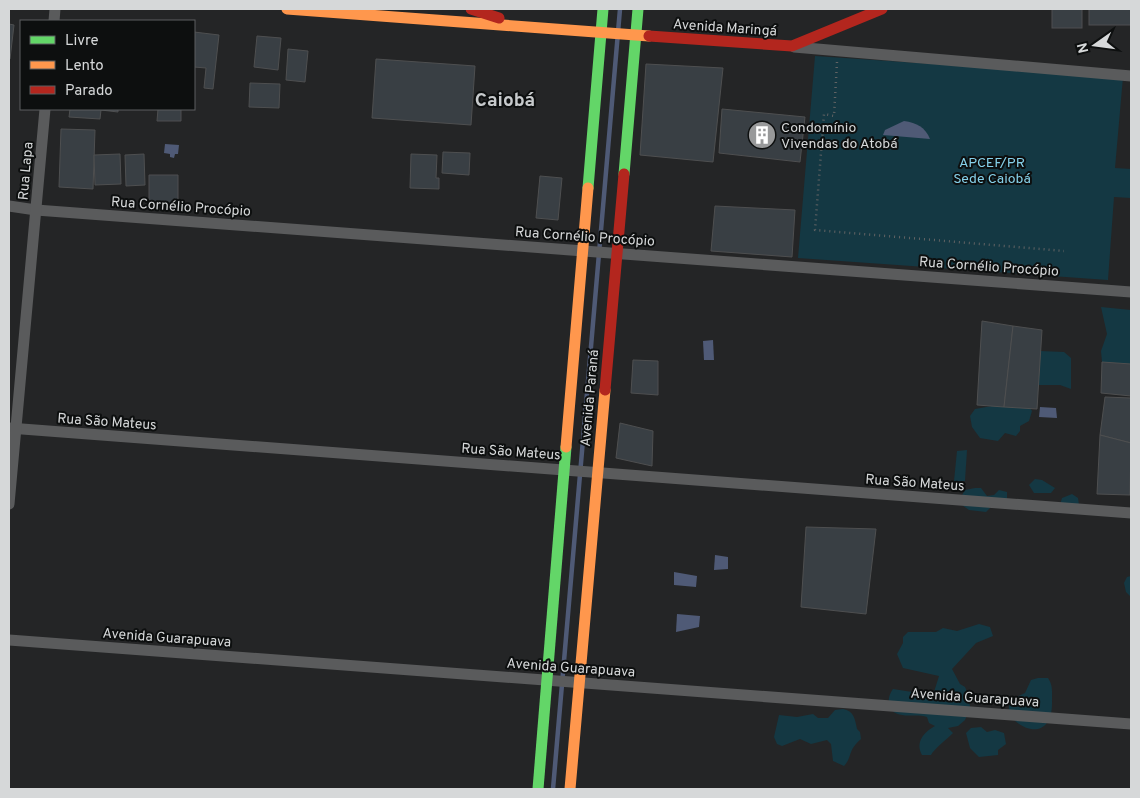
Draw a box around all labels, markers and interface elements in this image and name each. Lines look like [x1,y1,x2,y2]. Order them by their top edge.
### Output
street label: Avenida Maringá [672,16,777,41]
legend [20,20,195,110]
north arrow [1070,20,1120,70]
text: Livre [65,32,99,51]
text: N [1074,41,1093,55]
text: Lento [65,57,104,76]
text: Parado [65,82,113,101]
district label: Caiobá [475,89,535,113]
building icon: Condomínio Vivendas do Atobá [747,120,777,150]
place label: Condomínio Vivendas do Atobá [781,120,898,153]
street label: Rua Lapa [15,141,38,201]
park label: APCEF/PR Sede Caiobá [953,155,1031,188]
street label: Rua Cornélio Procópio [110,194,252,221]
street label: Rua Cornélio Procópio [514,224,656,251]
street label: Rua Cornélio Procópio [918,254,1060,281]
street label: Avenida Paraná [578,349,603,447]
street label: Rua São Mateus [57,411,157,434]
street label: Rua São Mateus [461,441,561,464]
street label: Rua São Mateus [865,472,965,495]
street label: Avenida Guarapuava [102,626,232,651]
street label: Avenida Guarapuava [506,656,636,681]
street label: Avenida Guarapuava [910,686,1040,711]

